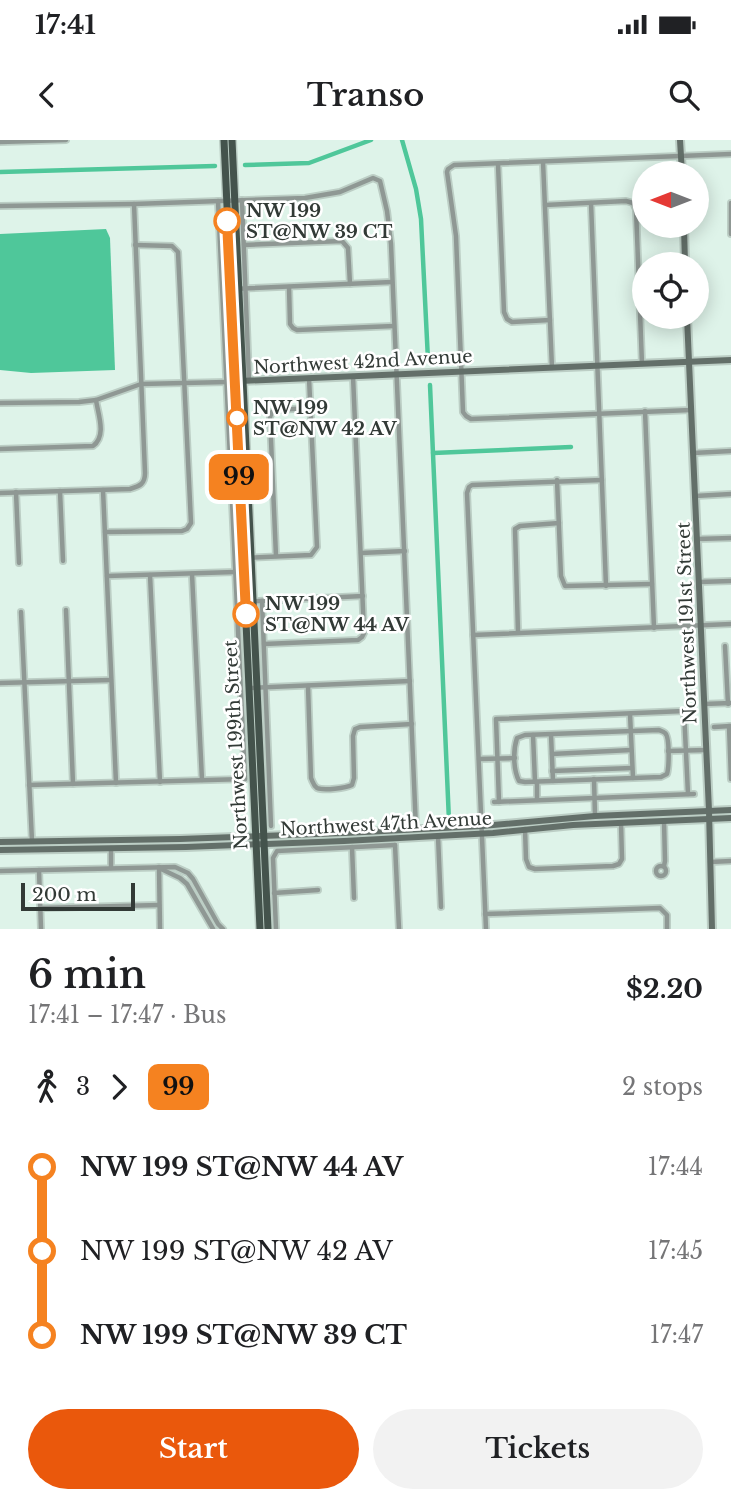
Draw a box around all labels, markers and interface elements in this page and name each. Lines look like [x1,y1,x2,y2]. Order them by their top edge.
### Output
text: 17:41 [35,9,96,41]
text: Transo [307,75,424,115]
icon: back [28,76,66,114]
icon: search [665,76,703,114]
north arrow [632,161,709,238]
map controls [632,161,709,329]
place label: NW 199 ST@NW 39 CT [246,200,393,243]
marker: NW 199 ST@NW 39 CT [214,208,240,234]
button: locate [632,252,709,329]
street label: Northwest 42nd Avenue [253,345,473,379]
place label: NW 199 ST@NW 42 AV [253,397,397,440]
marker: NW 199 ST@NW 42 AV [227,408,247,428]
line badge: 99 [208,454,270,500]
text: 99 [223,462,255,491]
street label: Northwest 191st Street [672,521,702,724]
place label: NW 199 ST@NW 44 AV [265,593,409,636]
marker: NW 199 ST@NW 44 AV [233,601,259,627]
street label: Northwest 199th Street [220,639,252,850]
street label: Northwest 47th Avenue [280,807,492,841]
scale bar [21,880,135,912]
text: 200 m [32,883,97,906]
text: 6 min [28,951,146,998]
text: $2.20 [626,973,703,1005]
text: 17:41 – 17:47 · Bus [28,1001,226,1029]
icon: walk [28,1068,66,1106]
icon: forward [100,1068,138,1106]
text: 99 [162,1072,195,1101]
text: 3 [76,1073,90,1101]
text: 2 stops [622,1073,703,1101]
text: NW 199 ST@NW 44 AV [80,1151,403,1183]
text: 17:44 [648,1153,703,1181]
text: NW 199 ST@NW 42 AV [80,1235,393,1267]
text: 17:45 [648,1237,703,1265]
text: NW 199 ST@NW 39 CT [80,1319,407,1351]
text: 17:47 [650,1321,703,1349]
button: Start [28,1409,359,1489]
button: Tickets [373,1409,703,1489]

